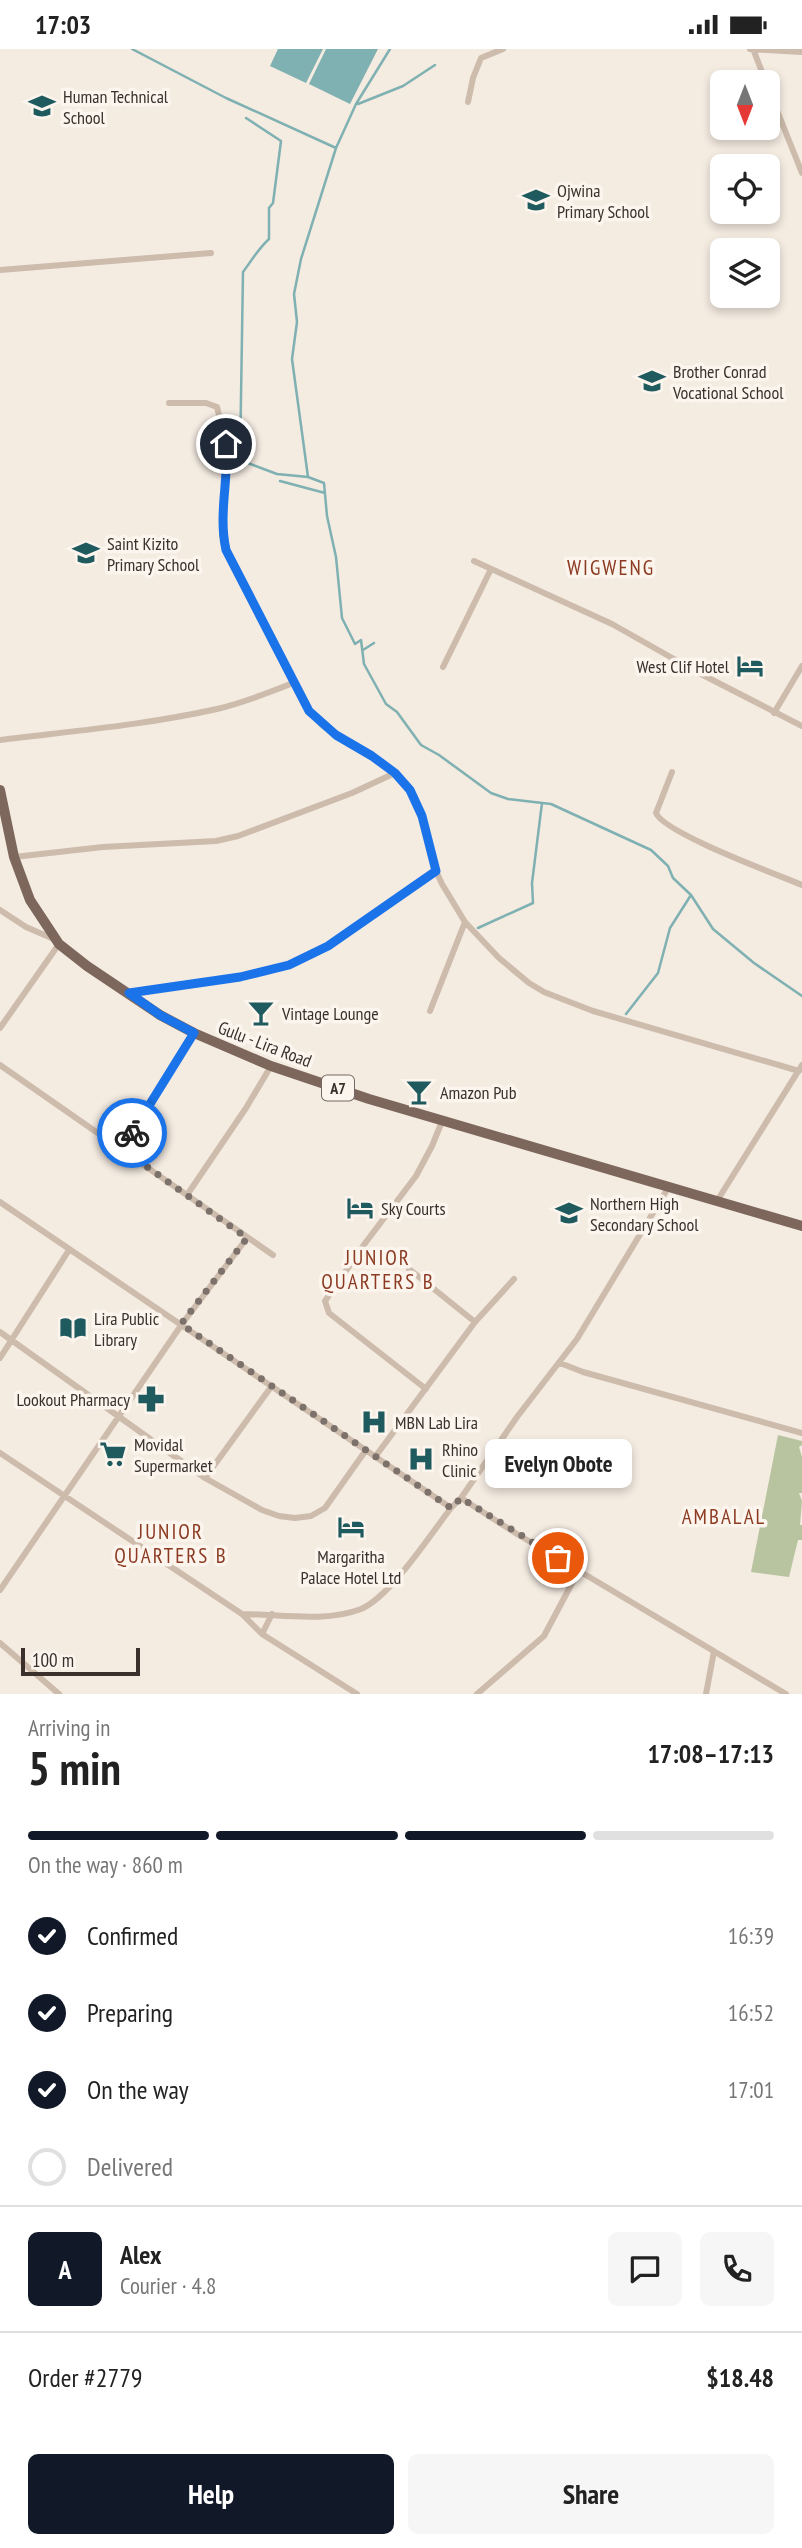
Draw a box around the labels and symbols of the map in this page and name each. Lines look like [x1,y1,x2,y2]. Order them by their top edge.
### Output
north arrow [710,70,780,140]
place label: Human Technical School [63,85,169,129]
school or university icon: Human Technical School [27,91,57,121]
place label: Ojwina Primary School [557,179,650,223]
school or university icon: Ojwina Primary School [521,185,551,215]
place label: Brother Conrad Vocational School [672,360,784,404]
school or university icon: Brother Conrad Vocational School [637,366,667,396]
pin [196,414,256,474]
place label: Saint Kizito Primary School [107,532,200,576]
school or university icon: Saint Kizito Primary School [71,538,101,568]
district label: WIGWENG [567,554,655,581]
hotel icon: West Clif Hotel [735,651,765,681]
place label: West Clif Hotel [637,655,730,678]
bar icon: Vintage Lounge [246,998,276,1028]
place label: Vintage Lounge [281,1002,379,1025]
street label: Gulu - Lira Road [215,1016,315,1072]
road number: A7 [322,1075,354,1100]
bar icon: Amazon Pub [404,1077,434,1107]
place label: Amazon Pub [440,1081,517,1104]
courier [97,1098,167,1168]
place label: Northern High Secondary School [590,1192,699,1236]
hotel icon: Sky Courts [345,1193,375,1223]
place label: Sky Courts [381,1197,445,1220]
school or university icon: Northern High Secondary School [554,1198,584,1228]
district label: JUNIOR QUARTERS B [321,1244,435,1295]
place label: Lira Public Library [94,1307,160,1351]
library icon: Lira Public Library [58,1313,88,1343]
pharmacy icon: Lookout Pharmacy [136,1384,166,1414]
place label: Lookout Pharmacy [17,1388,130,1411]
hospital icon: MBN Lab Lira [359,1407,389,1437]
place label: MBN Lab Lira [395,1411,478,1434]
place label: Movidal Supermarket [134,1433,213,1477]
place label: Rhino Clinic [442,1438,478,1482]
supermarket icon: Movidal Supermarket [98,1439,128,1469]
callout: Evelyn Obote [484,1439,632,1488]
hospital icon: Rhino Clinic [406,1444,436,1474]
district label: AMBALAL [682,1503,766,1530]
hotel icon: Margaritha Palace Hotel Ltd [336,1512,366,1542]
district label: JUNIOR QUARTERS B [114,1518,228,1569]
pin [528,1528,588,1588]
place label: Margaritha Palace Hotel Ltd [301,1545,401,1589]
scale bar [21,1645,140,1677]

